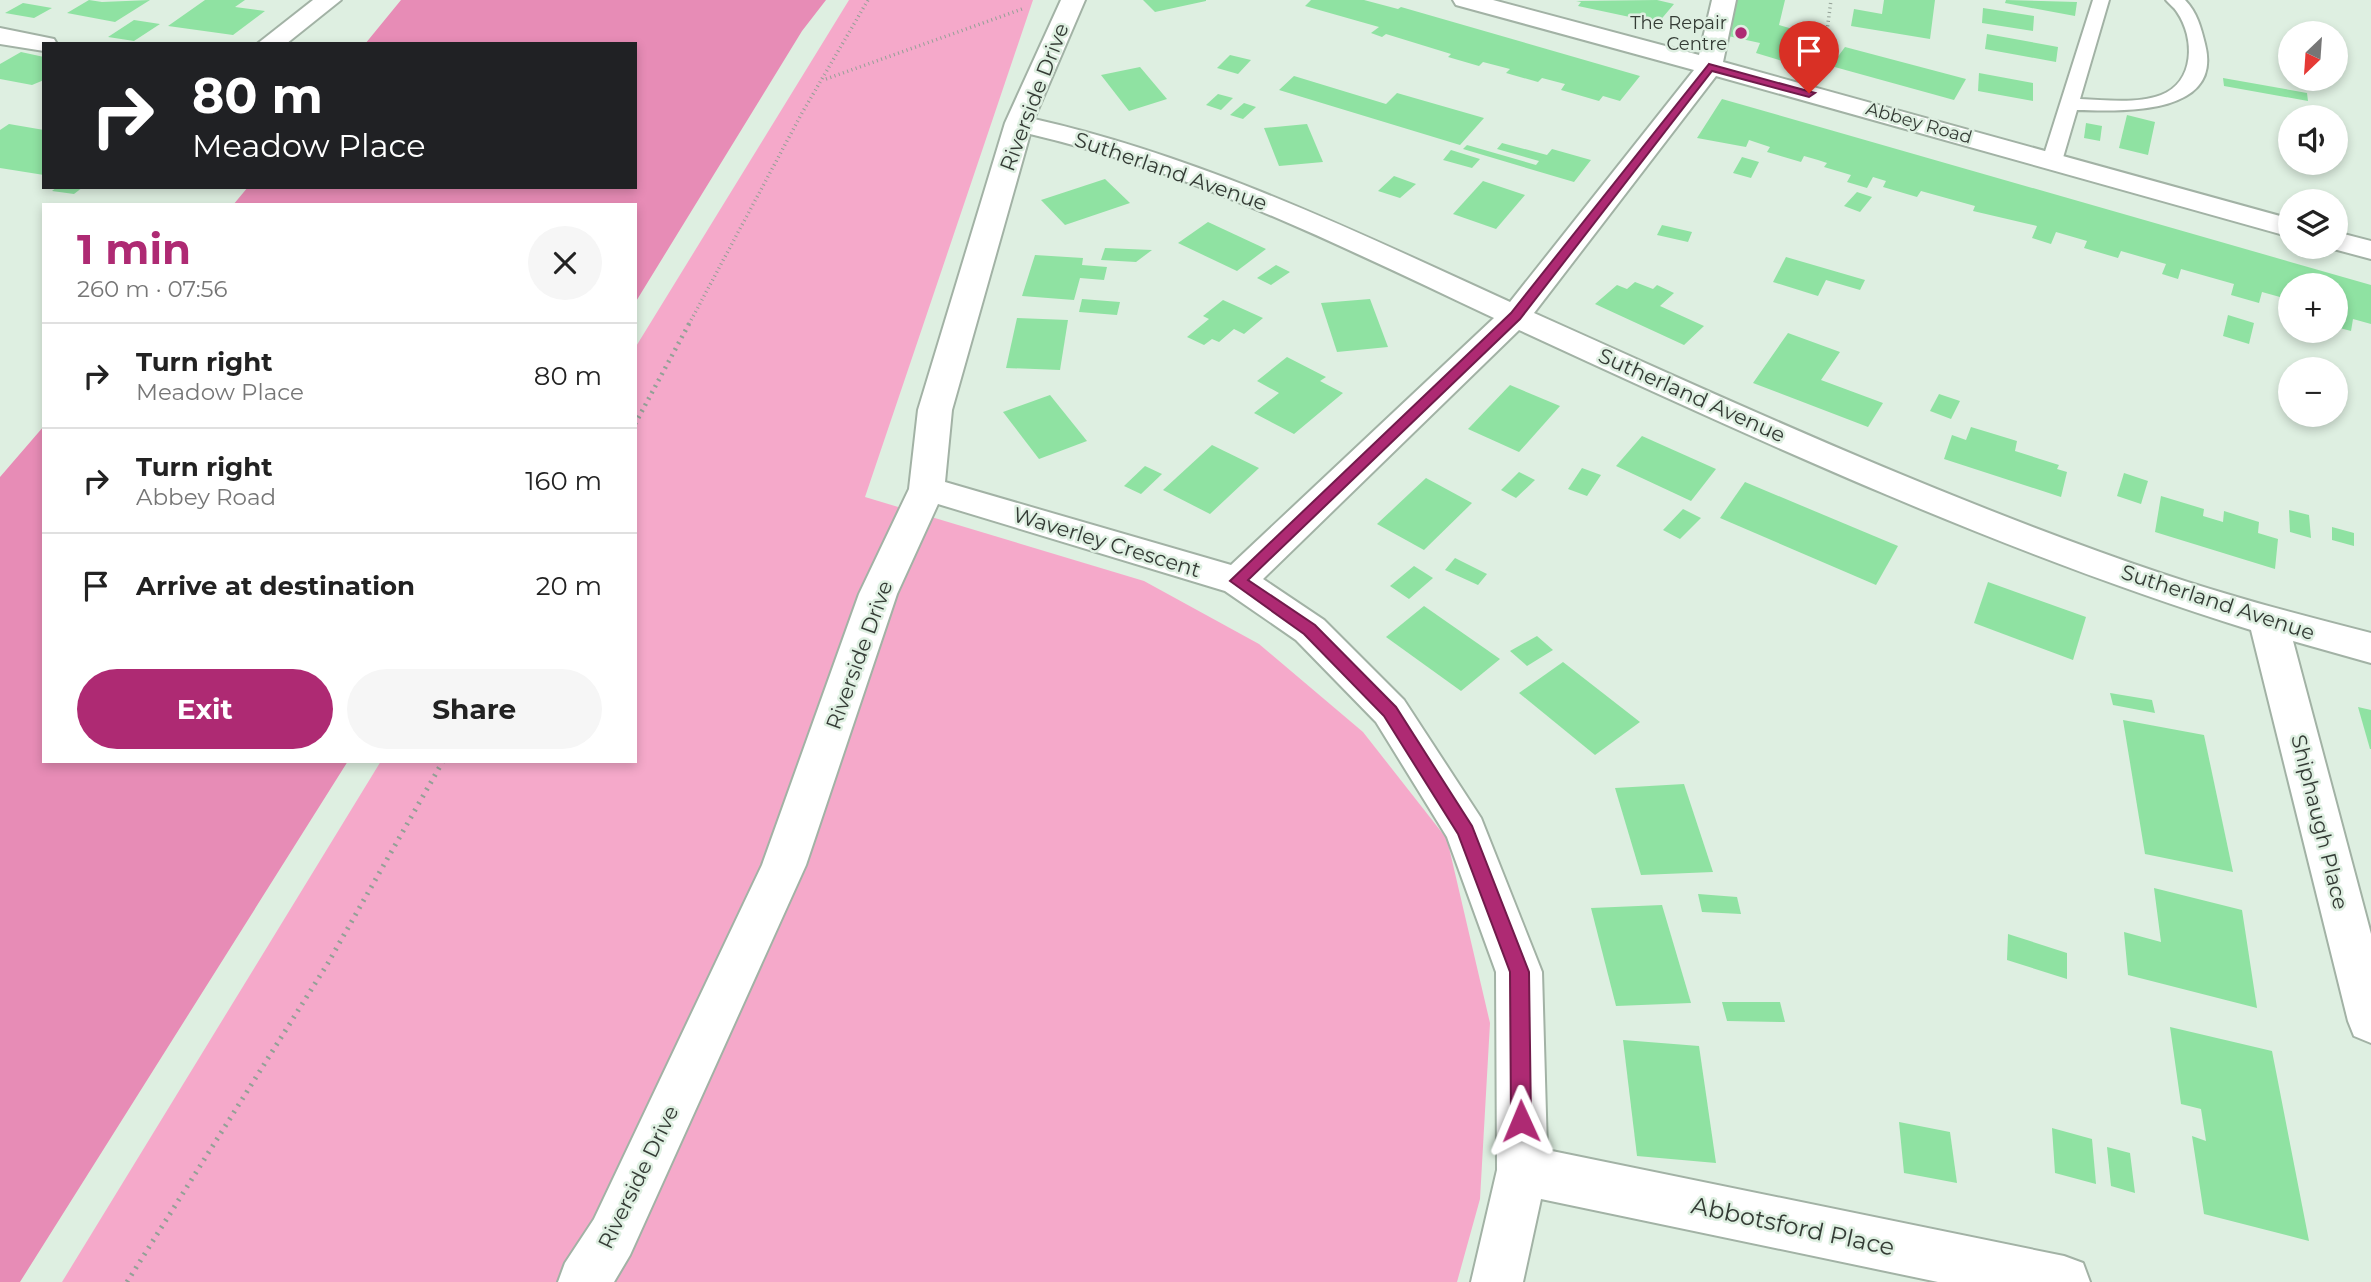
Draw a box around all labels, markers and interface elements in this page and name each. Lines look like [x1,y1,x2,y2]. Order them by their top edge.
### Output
place label: The Repair Centre [1630,12,1727,55]
street label: Riverside Drive [994,20,1074,174]
pin [1779,21,1839,93]
north arrow [2278,21,2348,91]
map controls [2278,21,2348,427]
marker: The Repair Centre [1733,25,1749,41]
icon: arrive [1790,32,1828,70]
text: 80 m [192,66,323,125]
icon: right [77,70,168,161]
street label: Abbey Road [1863,97,1975,149]
button: sound [2278,105,2348,175]
text: Meadow Place [192,126,426,165]
street label: Sutherland Avenue [1071,126,1271,216]
button: layers [2278,189,2348,259]
text: 1 min [77,223,191,275]
button: close [528,226,602,300]
button: + [2278,273,2348,343]
text: 260 m · 07:56 [77,275,228,303]
street label: Sutherland Avenue [1595,343,1789,447]
text: Turn right [136,346,272,378]
icon: right [77,357,115,395]
button: − [2278,357,2348,427]
text: 80 m [534,360,602,392]
text: Meadow Place [136,378,304,406]
text: Turn right [136,451,272,483]
icon: right [77,462,115,500]
text: 160 m [525,465,602,497]
text: Abbey Road [136,483,276,511]
street label: Waverley Crescent [1010,502,1204,582]
street label: Sutherland Avenue [2118,559,2318,645]
icon: arrive [77,567,115,605]
text: Arrive at destination [136,570,415,602]
text: 20 m [536,570,602,602]
street label: Riverside Drive [821,577,897,733]
button: Exit [77,669,333,749]
button: Share [347,669,602,749]
street label: Shiphaugh Place [2286,732,2354,912]
position arrow [1484,1084,1558,1158]
street label: Riverside Drive [593,1101,683,1253]
street label: Abbotsford Place [1689,1190,1897,1262]

